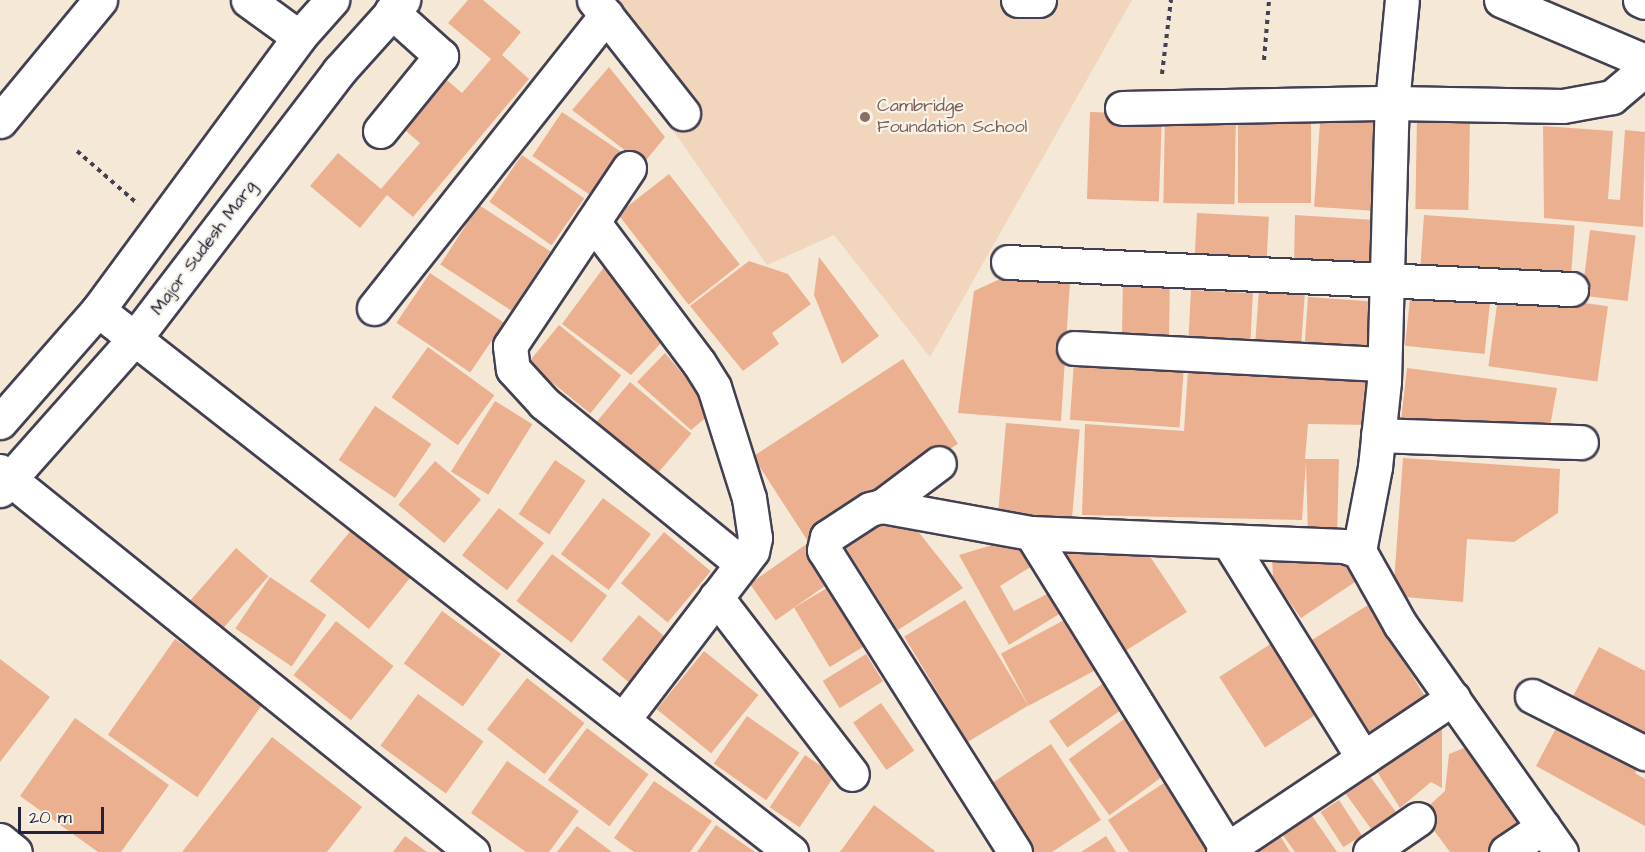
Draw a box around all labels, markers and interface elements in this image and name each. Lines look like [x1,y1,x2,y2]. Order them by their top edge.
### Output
place label: Cambridge Foundation School [877,96,1027,138]
marker: Cambridge Foundation School [858,110,872,124]
street label: Major Sudesh Marg [146,177,262,319]
scale bar [21,795,106,833]
text: 20 m [29,805,72,830]

